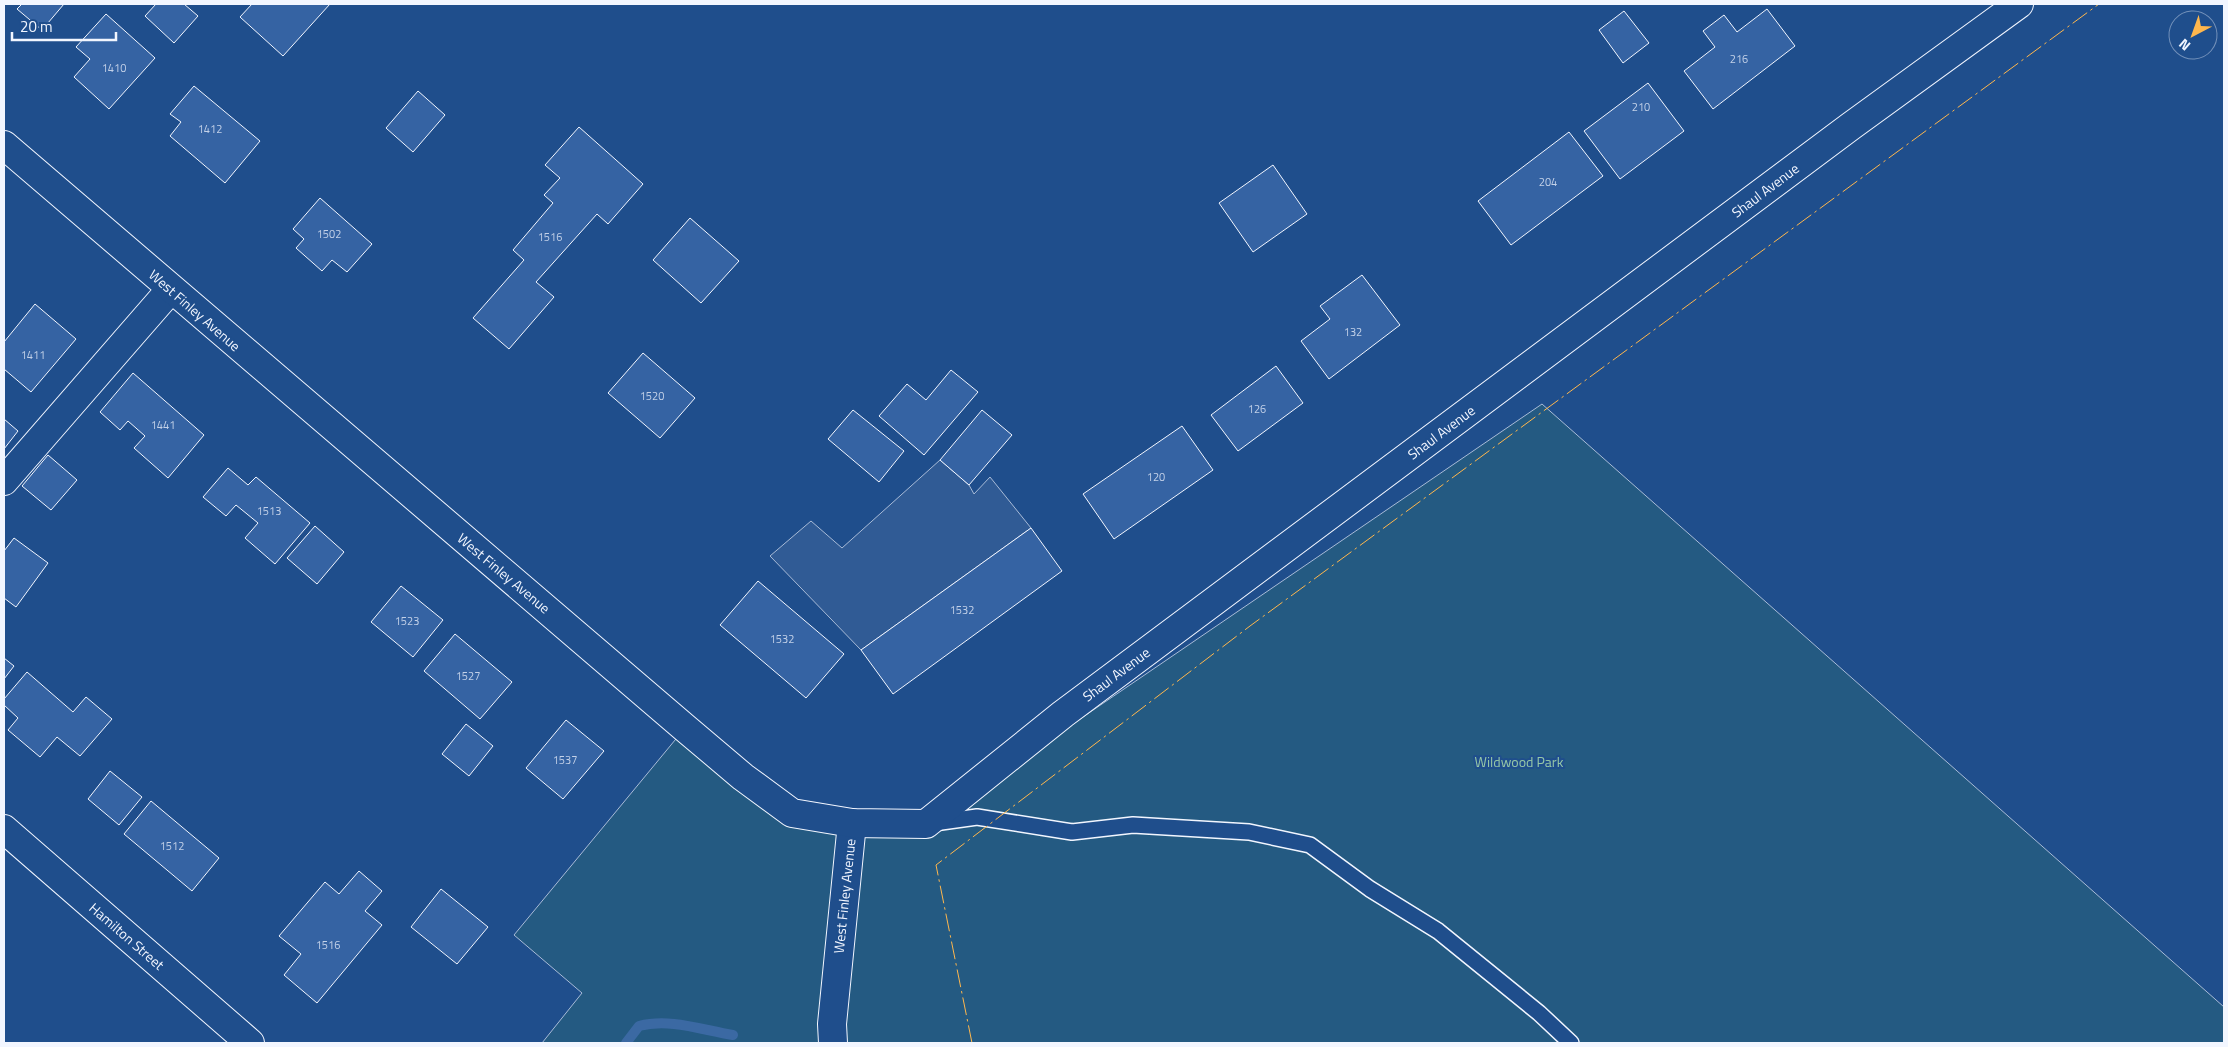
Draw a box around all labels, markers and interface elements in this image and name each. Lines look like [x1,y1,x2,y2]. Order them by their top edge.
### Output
scale bar [12,10,116,42]
north arrow [2168,10,2218,60]
text: 20 m [20,15,53,38]
text: N [2174,34,2195,56]
house number: 216 [1730,51,1748,67]
house number: 1410 [102,60,126,76]
house number: 210 [1632,99,1650,115]
house number: 1412 [198,121,222,137]
street label: Shaul Avenue [1727,158,1803,222]
house number: 204 [1539,174,1557,190]
house number: 1502 [317,226,341,242]
house number: 1516 [538,229,562,245]
street label: West Finley Avenue [145,264,245,356]
house number: 132 [1344,324,1362,340]
house number: 1411 [21,347,45,363]
house number: 1520 [640,388,664,404]
street label: Shaul Avenue [1403,400,1479,464]
house number: 126 [1248,401,1266,417]
house number: 1441 [151,417,175,433]
house number: 120 [1147,469,1165,485]
house number: 1513 [257,503,281,519]
street label: West Finley Avenue [453,528,555,618]
house number: 1532 [950,602,974,618]
house number: 1523 [395,613,419,629]
house number: 1532 [770,631,794,647]
street label: Shaul Avenue [1078,642,1154,706]
house number: 1527 [456,668,480,684]
park label: Wildwood Park [1475,751,1564,772]
house number: 1537 [553,752,577,768]
street label: West Finley Avenue [828,837,860,955]
house number: 1512 [160,838,184,854]
street label: Hamilton Street [85,897,169,975]
house number: 1516 [316,937,340,953]

